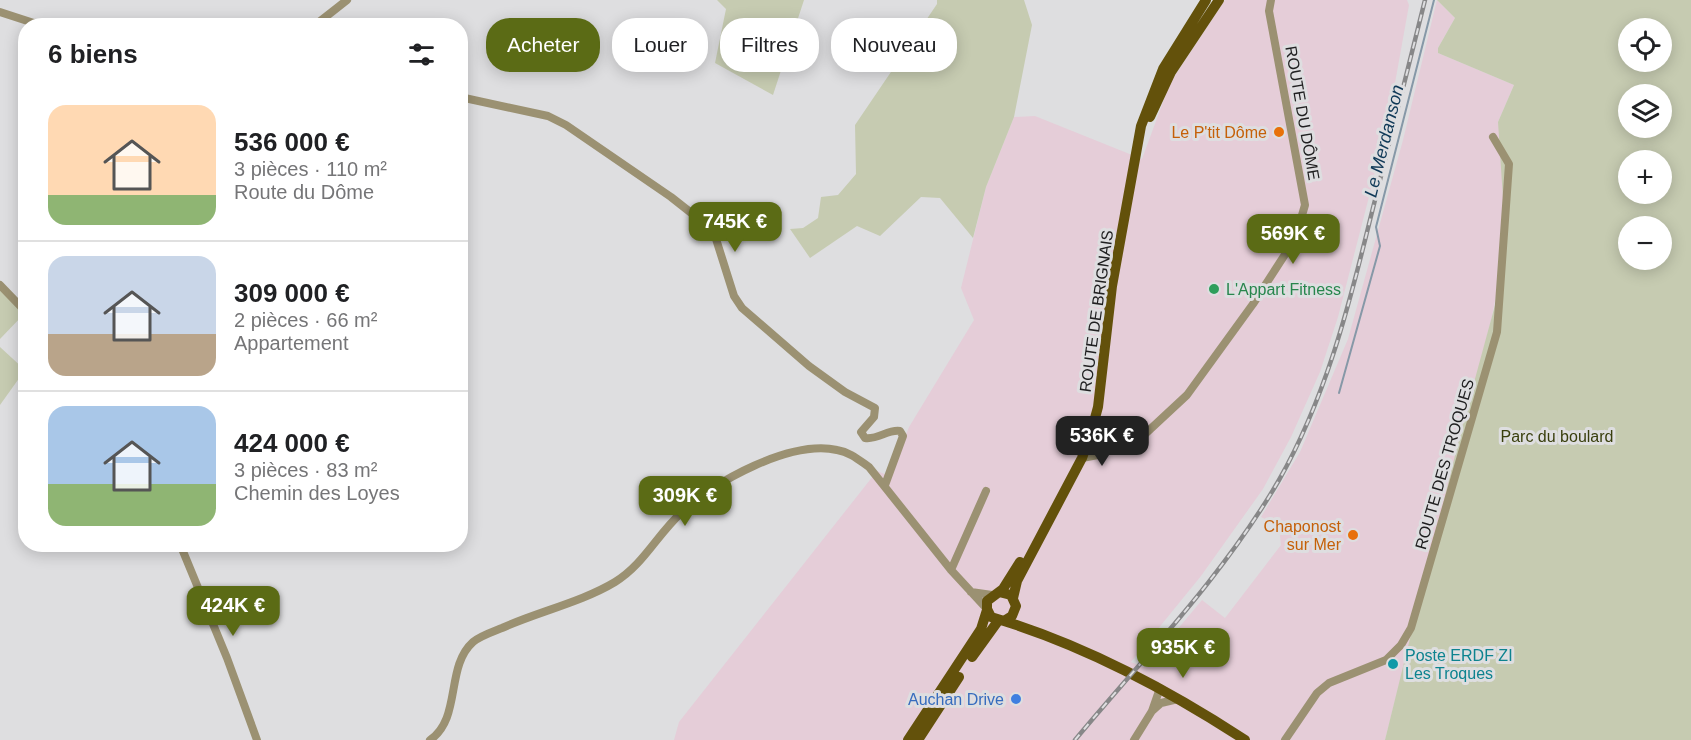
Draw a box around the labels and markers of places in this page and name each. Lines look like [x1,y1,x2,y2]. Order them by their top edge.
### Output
place label: Le P'tit Dôme [1171,124,1267,141]
marker: Le P'tit Dôme [1272,125,1286,139]
pin: 745K € [686,202,784,253]
pin: 569K € [1244,214,1342,265]
place label: L'Appart Fitness [1226,281,1341,298]
marker: L'Appart Fitness [1207,282,1221,296]
pin: 536K € [1053,416,1151,467]
pin: 309K € [636,476,734,527]
place label: Chaponost sur Mer [1264,518,1342,553]
marker: Chaponost sur Mer [1346,528,1360,542]
pin: 424K € [184,586,282,637]
pin: 935K € [1134,628,1232,679]
place label: Poste ERDF ZI Les Troques [1405,647,1513,682]
marker: Poste ERDF ZI Les Troques [1386,657,1400,671]
place label: Auchan Drive [908,691,1004,708]
marker: Auchan Drive [1009,692,1023,706]

